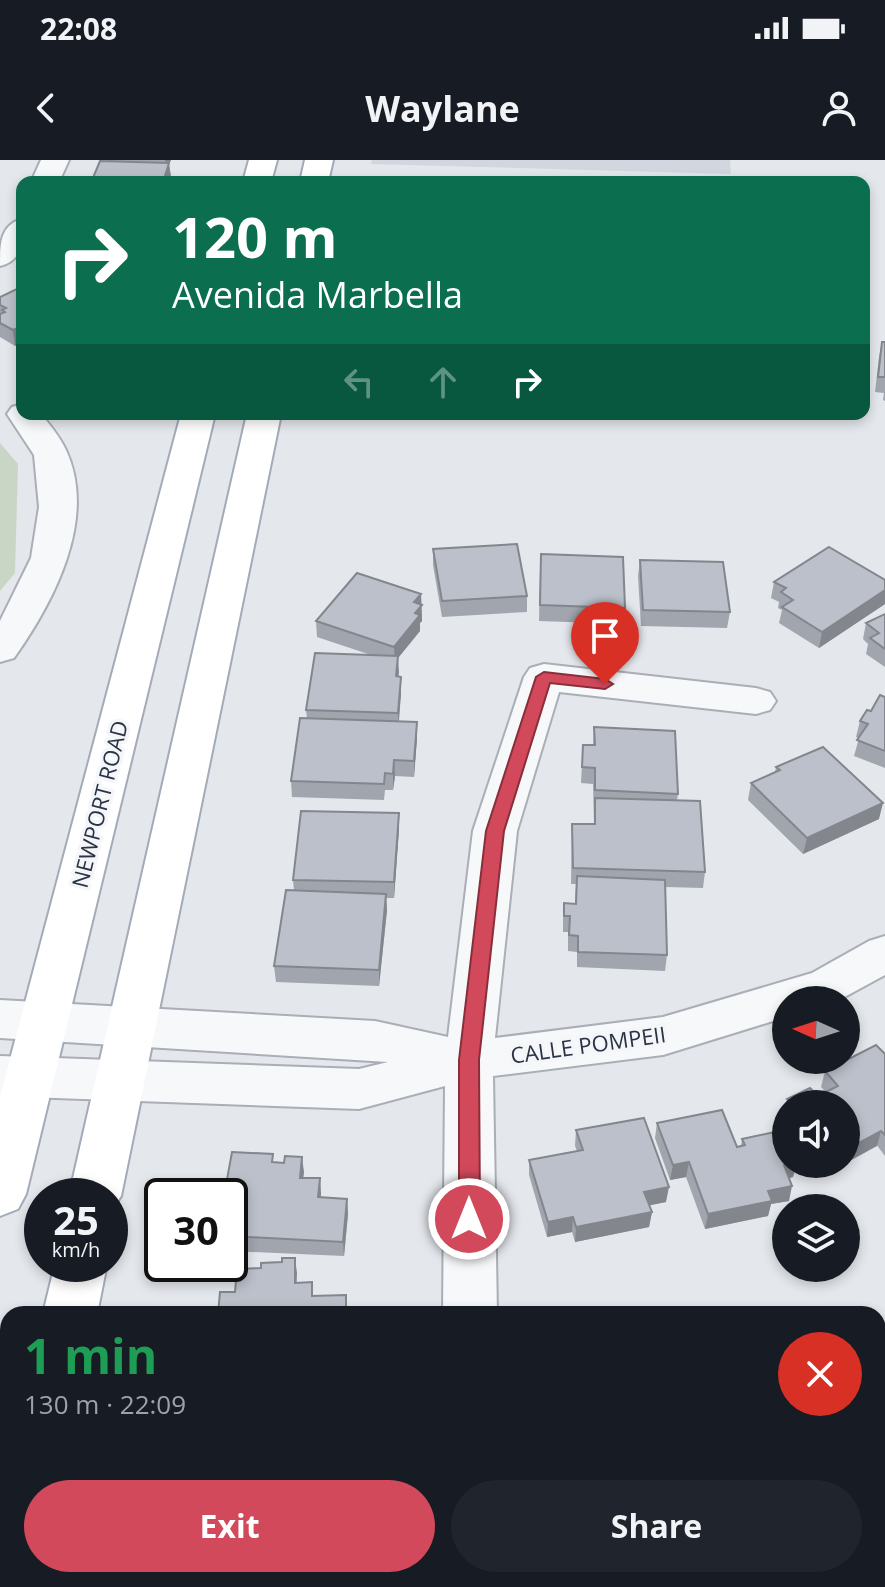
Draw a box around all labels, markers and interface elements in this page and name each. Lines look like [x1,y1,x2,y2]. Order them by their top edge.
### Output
text: 22:08 [40,8,117,49]
text: Waylane [365,84,520,133]
icon: back [24,86,68,130]
icon: person [817,86,861,130]
text: 120 m [172,198,338,274]
icon: right [40,208,144,312]
text: Avenida Marbella [172,270,463,319]
icon: left [337,360,381,404]
icon: ahead [421,360,465,404]
icon: right [505,360,549,404]
pin [571,602,639,684]
icon: arrive [583,614,627,658]
street label: NEWPORT ROAD [64,717,134,891]
north arrow [772,986,860,1074]
map controls [772,986,860,1282]
street label: CALLE POMPEII [508,1018,668,1070]
button: sound [772,1090,860,1178]
position arrow [427,1177,511,1261]
speed limit sign: 30 [144,1178,248,1282]
text: 25 [53,1192,99,1247]
button: layers [772,1194,860,1282]
text: km/h [52,1236,100,1263]
text: 1 min [24,1323,157,1388]
button: close [778,1332,862,1416]
text: 130 m · 22:09 [24,1386,186,1422]
button: Exit [24,1480,435,1572]
button: Share [451,1480,862,1572]

